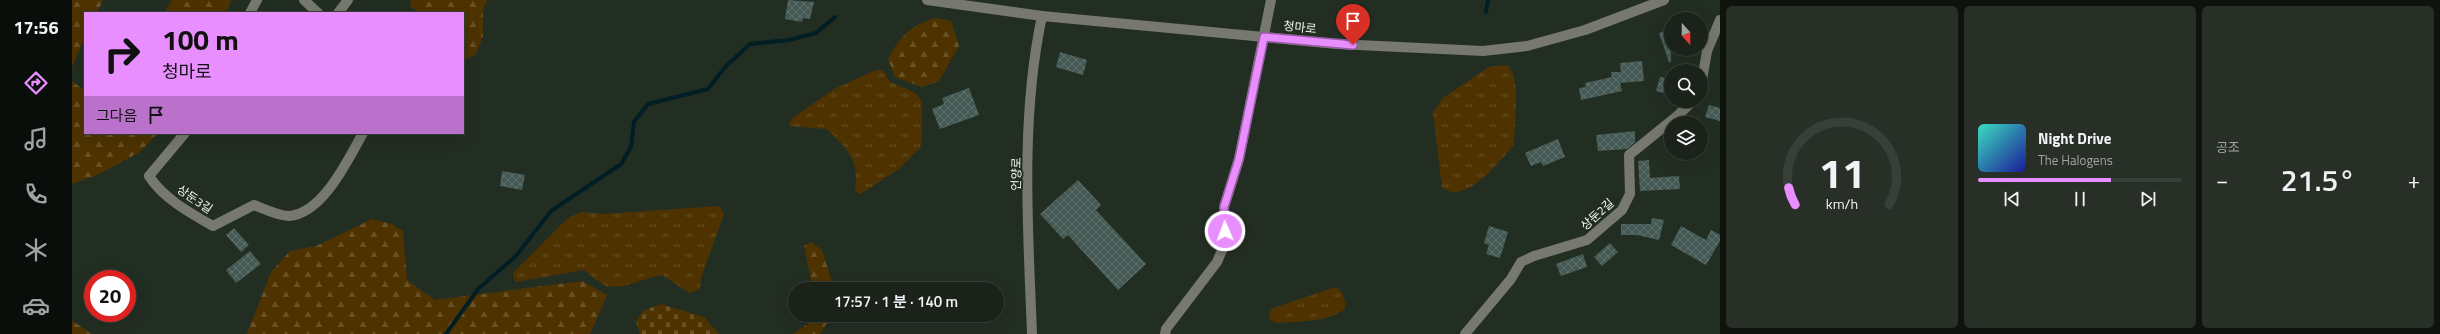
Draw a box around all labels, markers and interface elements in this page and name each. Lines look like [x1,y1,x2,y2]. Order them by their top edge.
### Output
pin [1336,4,1370,45]
icon: arrive [1342,10,1364,32]
north arrow [1664,12,1708,56]
map controls [1664,12,1708,160]
text: 17:56 [14,14,58,41]
street label: 청마로 [1283,16,1317,38]
text: 100 m [162,18,239,61]
icon: right [96,28,148,80]
text: 청마로 [162,58,212,85]
button: search [1664,64,1708,108]
icon: directions [22,69,50,97]
text: 그다음 [96,104,137,127]
icon: arrive [145,104,167,126]
button: layers [1664,116,1708,160]
icon: music [22,125,50,153]
text: Night Drive [2038,127,2111,150]
text: 공조 [2216,137,2240,157]
text: 11 [1819,141,1865,204]
text: The Halogens [2038,150,2113,170]
street label: 언양로 [1006,157,1026,191]
text: 21.5° [2281,157,2355,203]
text: − [2216,163,2228,197]
text: + [2408,163,2420,197]
icon: phone [22,180,50,208]
street label: 상둔3길 [173,180,217,218]
icon: previous [2001,188,2023,210]
icon: pause [2069,188,2091,210]
icon: next [2137,188,2159,210]
text: km/h [1826,193,1858,215]
street label: 상둔2길 [1576,194,1618,234]
position arrow [1204,210,1246,252]
icon: climate [22,236,50,264]
speed limit sign: 20 [84,270,136,322]
text: 17:57 · 1 분 · 140 m [834,290,958,313]
icon: car [22,292,50,320]

